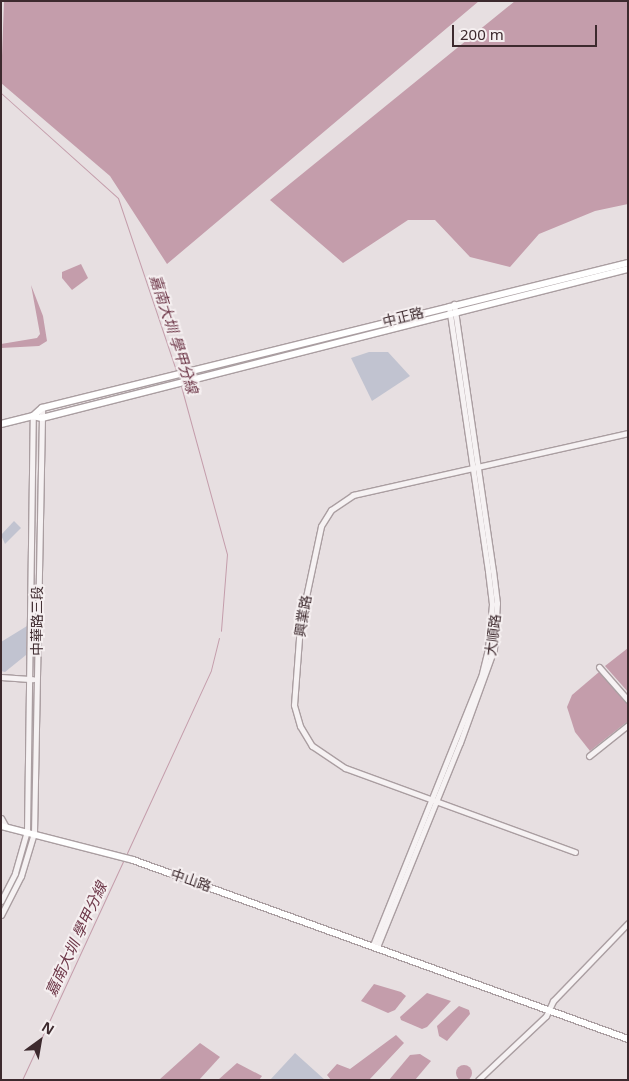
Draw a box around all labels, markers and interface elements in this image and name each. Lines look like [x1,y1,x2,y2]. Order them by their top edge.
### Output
scale bar [454,15,599,47]
text: 200 m [460,24,504,44]
water label: 嘉南大圳 學甲分線 [146,272,202,396]
street label: 中正路 [381,304,425,330]
street label: 中華路三段 [29,586,45,656]
street label: 興業路 [291,594,315,638]
street label: 大順路 [482,613,504,657]
street label: 中山路 [168,865,214,895]
water label: 嘉南大圳 學甲分線 [42,879,110,999]
north arrow [15,1016,65,1066]
text: N [38,1017,58,1039]

